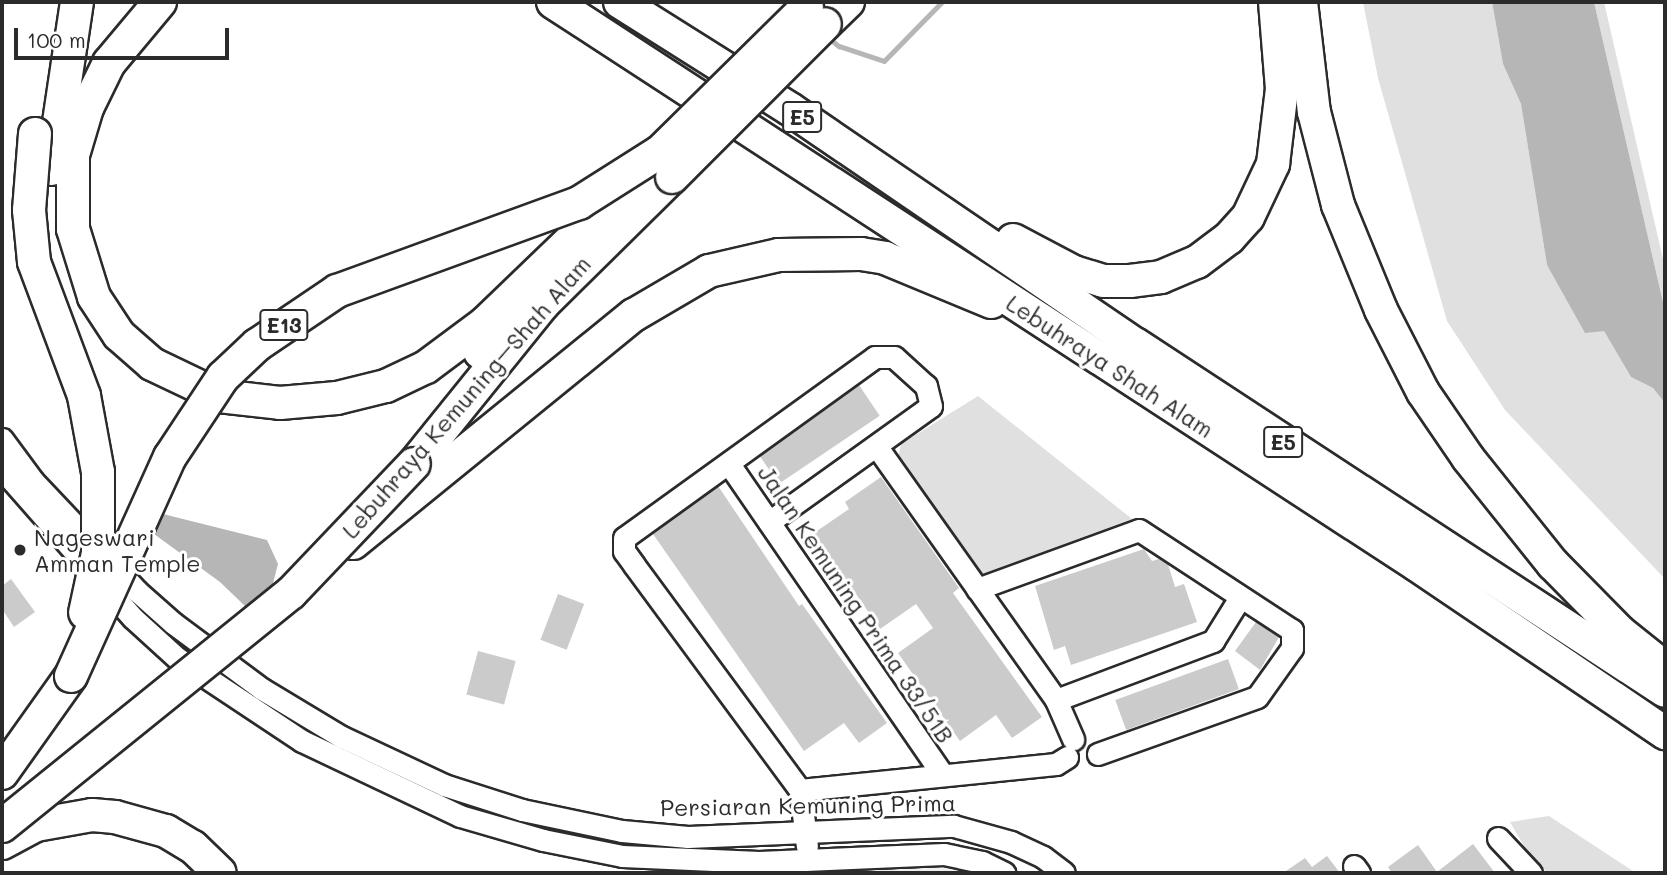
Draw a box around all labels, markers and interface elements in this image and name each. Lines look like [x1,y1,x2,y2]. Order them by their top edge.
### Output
scale bar [18,14,233,58]
text: 100 m [27,26,86,53]
road number: E5 [781,100,823,134]
street label: Lebuhraya Kemuning–Shah Alam [336,250,596,544]
street label: Lebuhraya Shah Alam [1001,289,1219,443]
road number: E13 [258,308,310,342]
road number: E5 [1262,424,1304,460]
street label: Jalan Kemuning Prima 33/51B [753,460,959,748]
place label: Nageswari Amman Temple [34,523,201,577]
marker: Nageswari Amman Temple [12,542,28,558]
street label: Persiaran Kemuning Prima [660,789,956,821]

